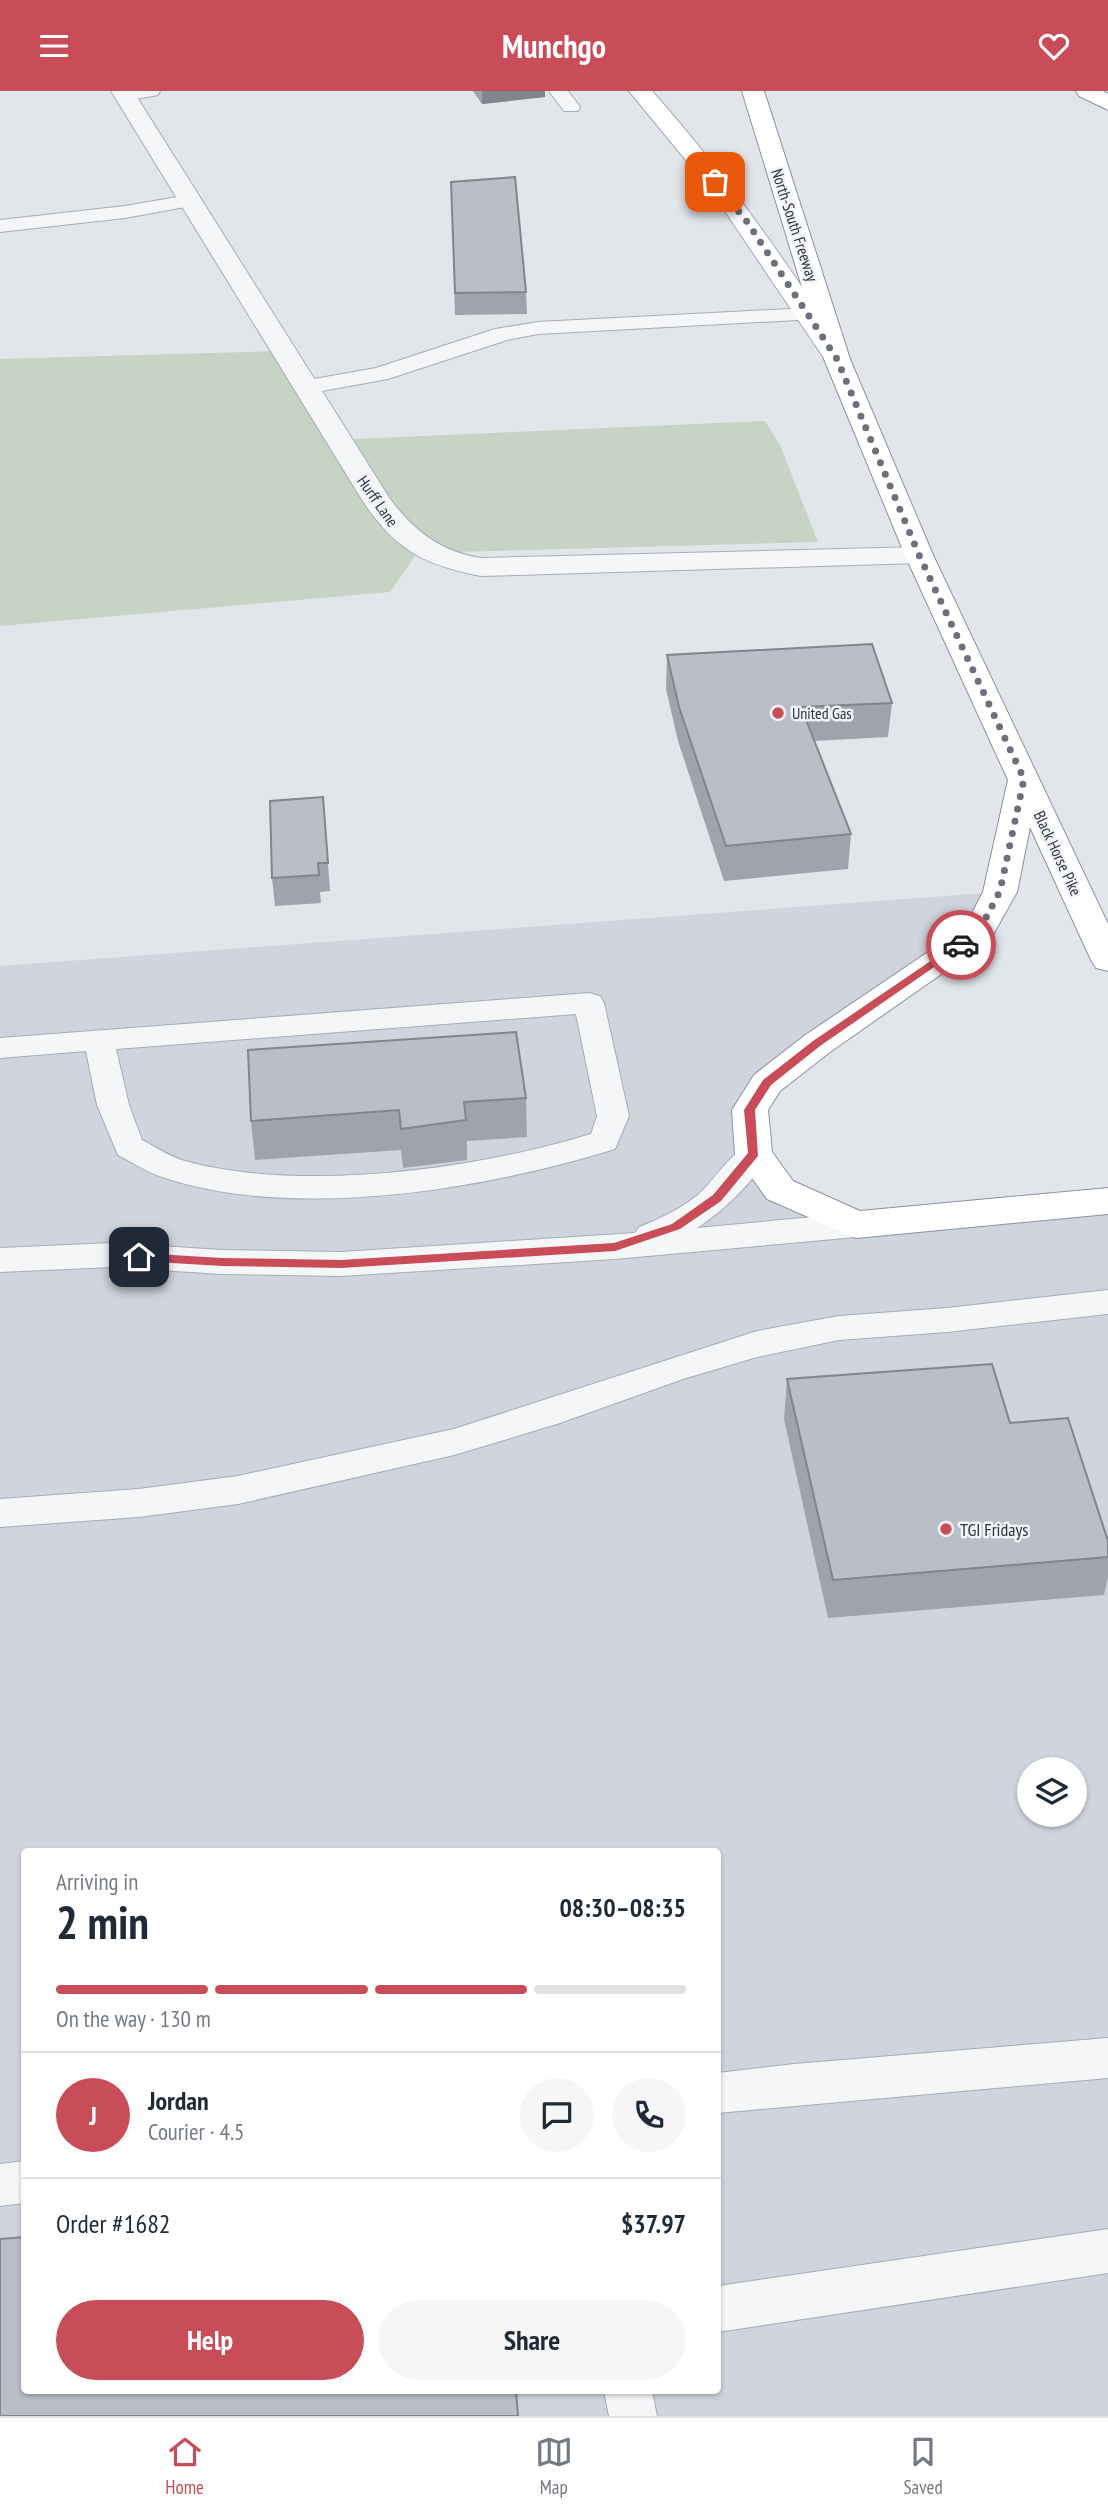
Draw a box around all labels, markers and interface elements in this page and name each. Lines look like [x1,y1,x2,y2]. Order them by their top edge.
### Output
text: Munchgo [502,25,606,67]
icon: menu [35,27,73,65]
icon: heart [1035,27,1073,65]
pin [685,152,745,212]
icon: bag [696,163,734,201]
street label: North-South Freeway [767,166,823,284]
street label: Hurff Lane [353,472,403,530]
place label: United Gas [792,703,852,723]
marker: United Gas [770,705,786,721]
street label: Black Horse Pike [1030,807,1086,899]
courier [926,910,996,980]
icon: car [942,926,980,964]
pin [109,1227,169,1287]
icon: home [120,1238,158,1276]
place label: TGI Fridays [960,1518,1028,1541]
marker: TGI Fridays [938,1521,954,1537]
map controls [1017,1757,1087,1827]
button: layers [1017,1757,1087,1827]
text: Arriving in [56,1867,138,1896]
text: 08:30–08:35 [559,1891,686,1924]
text: 2 min [56,1892,149,1952]
text: On the way · 130 m [56,2004,211,2033]
button: chat [520,2078,594,2152]
button: phone [612,2078,686,2152]
text: Jordan [148,2084,209,2117]
text: J [89,2099,97,2132]
text: Courier · 4.5 [148,2117,244,2146]
text: Order #1682 [56,2207,171,2240]
text: $37.97 [621,2207,686,2240]
button: Help [56,2300,364,2380]
button: Share [378,2300,686,2380]
tab: Home [165,2433,204,2499]
tab: Map [535,2433,573,2499]
tab: Saved [903,2433,943,2499]

